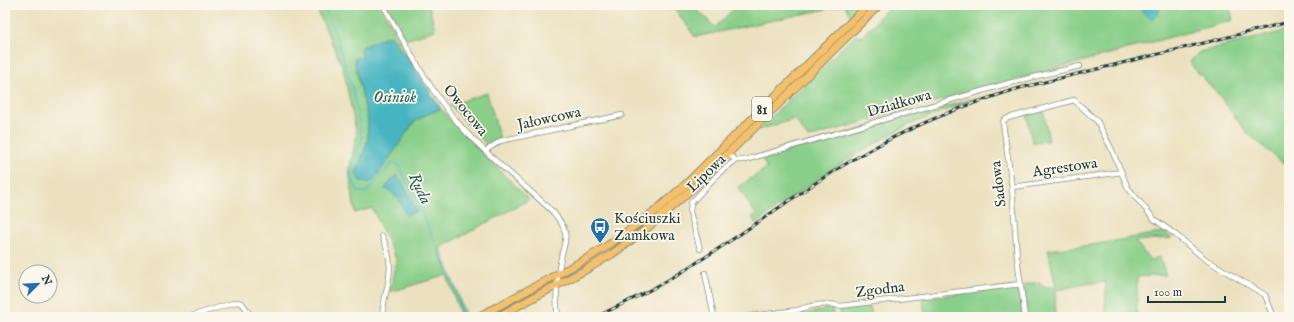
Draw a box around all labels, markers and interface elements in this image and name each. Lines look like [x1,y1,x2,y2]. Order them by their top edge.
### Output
street label: Owocowa [439,81,492,140]
street label: Działkowa [865,85,934,122]
water label: Osiniok [374,88,417,108]
road number: 81 [752,97,772,121]
street label: Jałowcowa [514,102,583,135]
street label: Lipowa [683,150,730,197]
street label: Agrestowa [1030,153,1099,182]
street label: Sadowa [986,159,1011,208]
water label: Ruda [403,170,435,208]
place label: Kościuszki Zamkowa [614,209,681,245]
bus stop icon: Kościuszki Zamkowa [589,216,611,244]
north arrow [18,264,58,304]
text: N [37,272,55,288]
street label: Zgodna [855,277,906,302]
scale bar [1148,278,1225,304]
text: 100 m [1154,285,1182,300]

